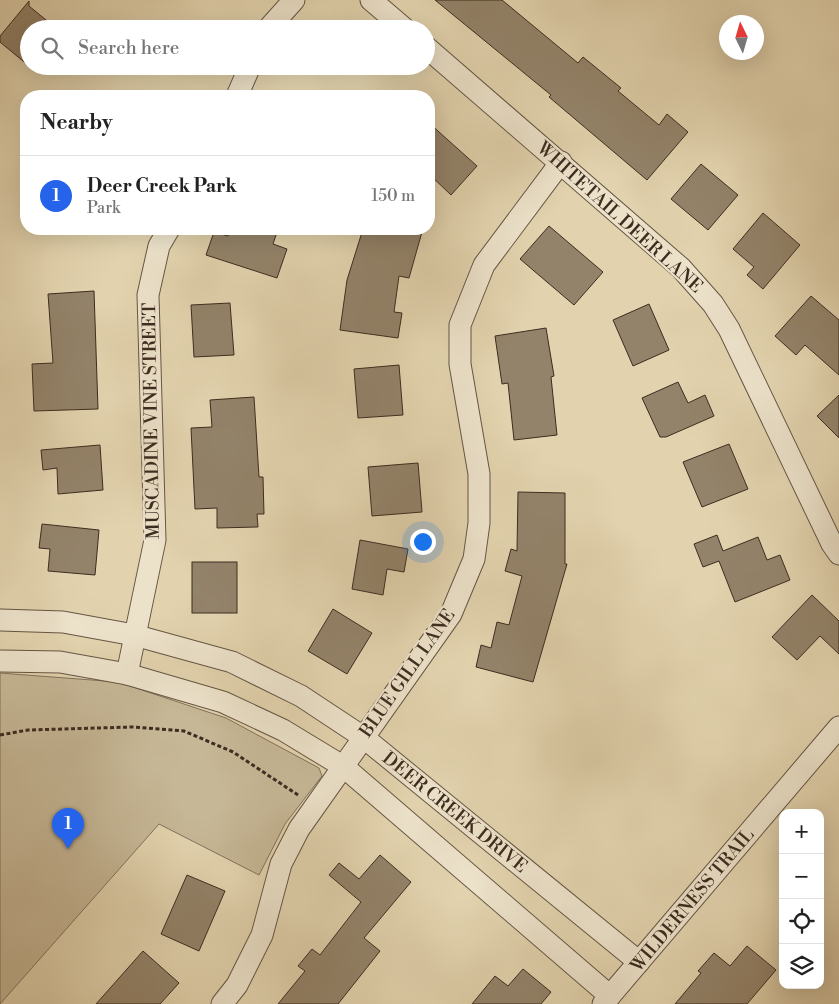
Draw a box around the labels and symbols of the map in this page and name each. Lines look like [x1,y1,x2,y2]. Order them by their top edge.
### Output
north arrow [719,15,764,60]
street label: WHITETAIL DEER LANE [531,136,707,298]
street label: MUSCADINE VINE STREET [138,302,165,540]
your location [410,529,436,555]
street label: BLUE GILL LANE [354,605,460,743]
street label: DEER CREEK DRIVE [377,747,532,878]
pin: 1 [52,808,84,849]
street label: WILDERNESS TRAIL [625,824,759,978]

